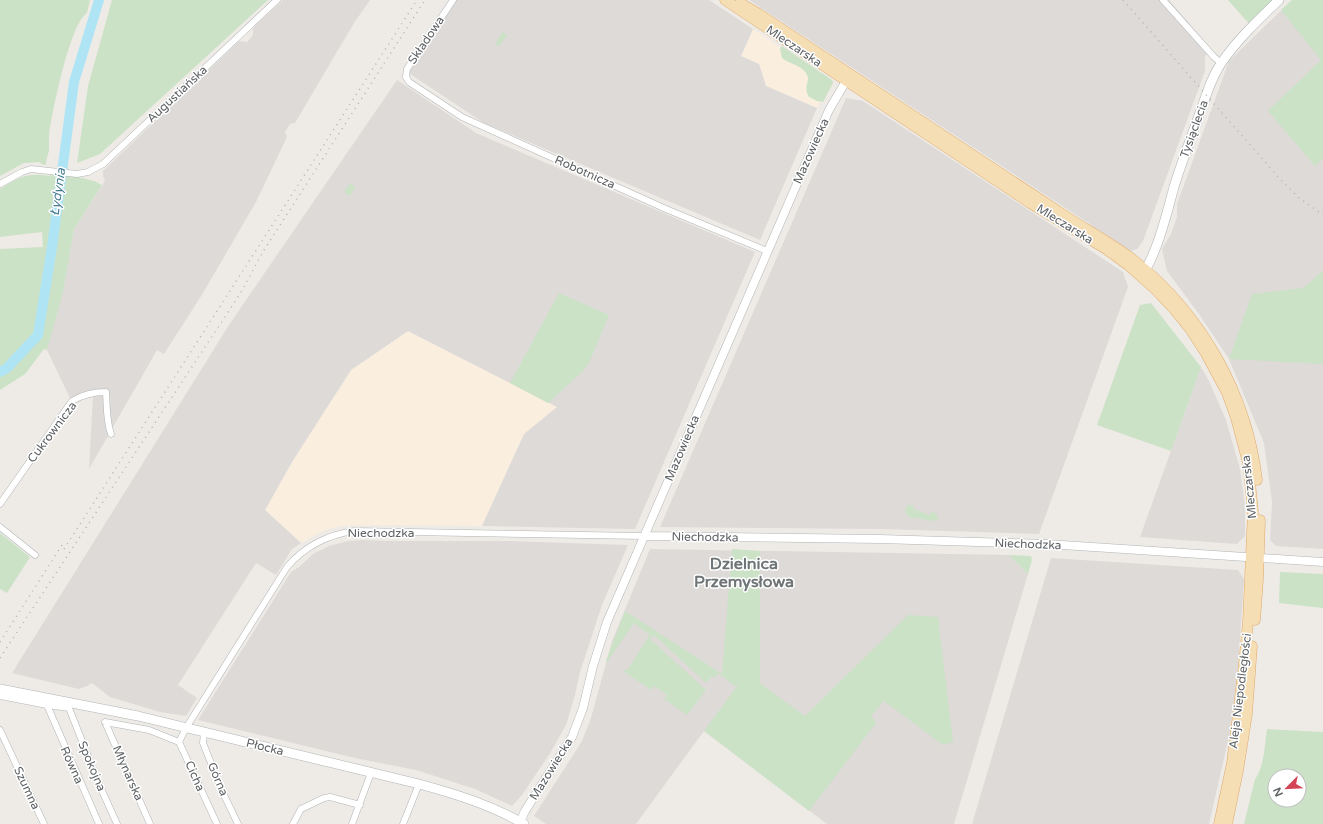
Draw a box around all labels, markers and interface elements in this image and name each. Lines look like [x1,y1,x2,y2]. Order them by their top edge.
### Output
street label: Składowa [405,13,447,67]
street label: Mleczarska [764,22,824,70]
street label: Augustiańska [144,63,210,125]
street label: Tysiąclecia [1177,98,1211,160]
street label: Mazowiecka [790,116,832,186]
street label: Robotnicza [553,152,617,192]
water label: Łydynia [47,166,69,217]
street label: Mleczarska [1034,201,1096,247]
street label: Cukrownicza [25,399,79,465]
street label: Mazowiecka [662,413,702,483]
street label: Mleczarska [1239,454,1259,520]
street label: Niechodzka [347,526,415,540]
street label: Niechodzka [671,529,739,545]
street label: Niechodzka [994,536,1062,552]
district label: Dzielnica Przemysłowa [694,554,794,592]
street label: Aleja Niepodległości [1226,632,1254,750]
street label: Mazowiecka [526,735,576,803]
street label: Płocka [245,736,285,758]
street label: Spokojna [75,739,109,793]
street label: Młynarska [110,743,146,803]
street label: Równa [58,744,86,786]
street label: Cicha [182,759,208,793]
street label: Górna [205,760,231,798]
street label: Szumna [11,764,43,812]
north arrow [1267,768,1307,808]
text: N [1271,785,1286,799]

